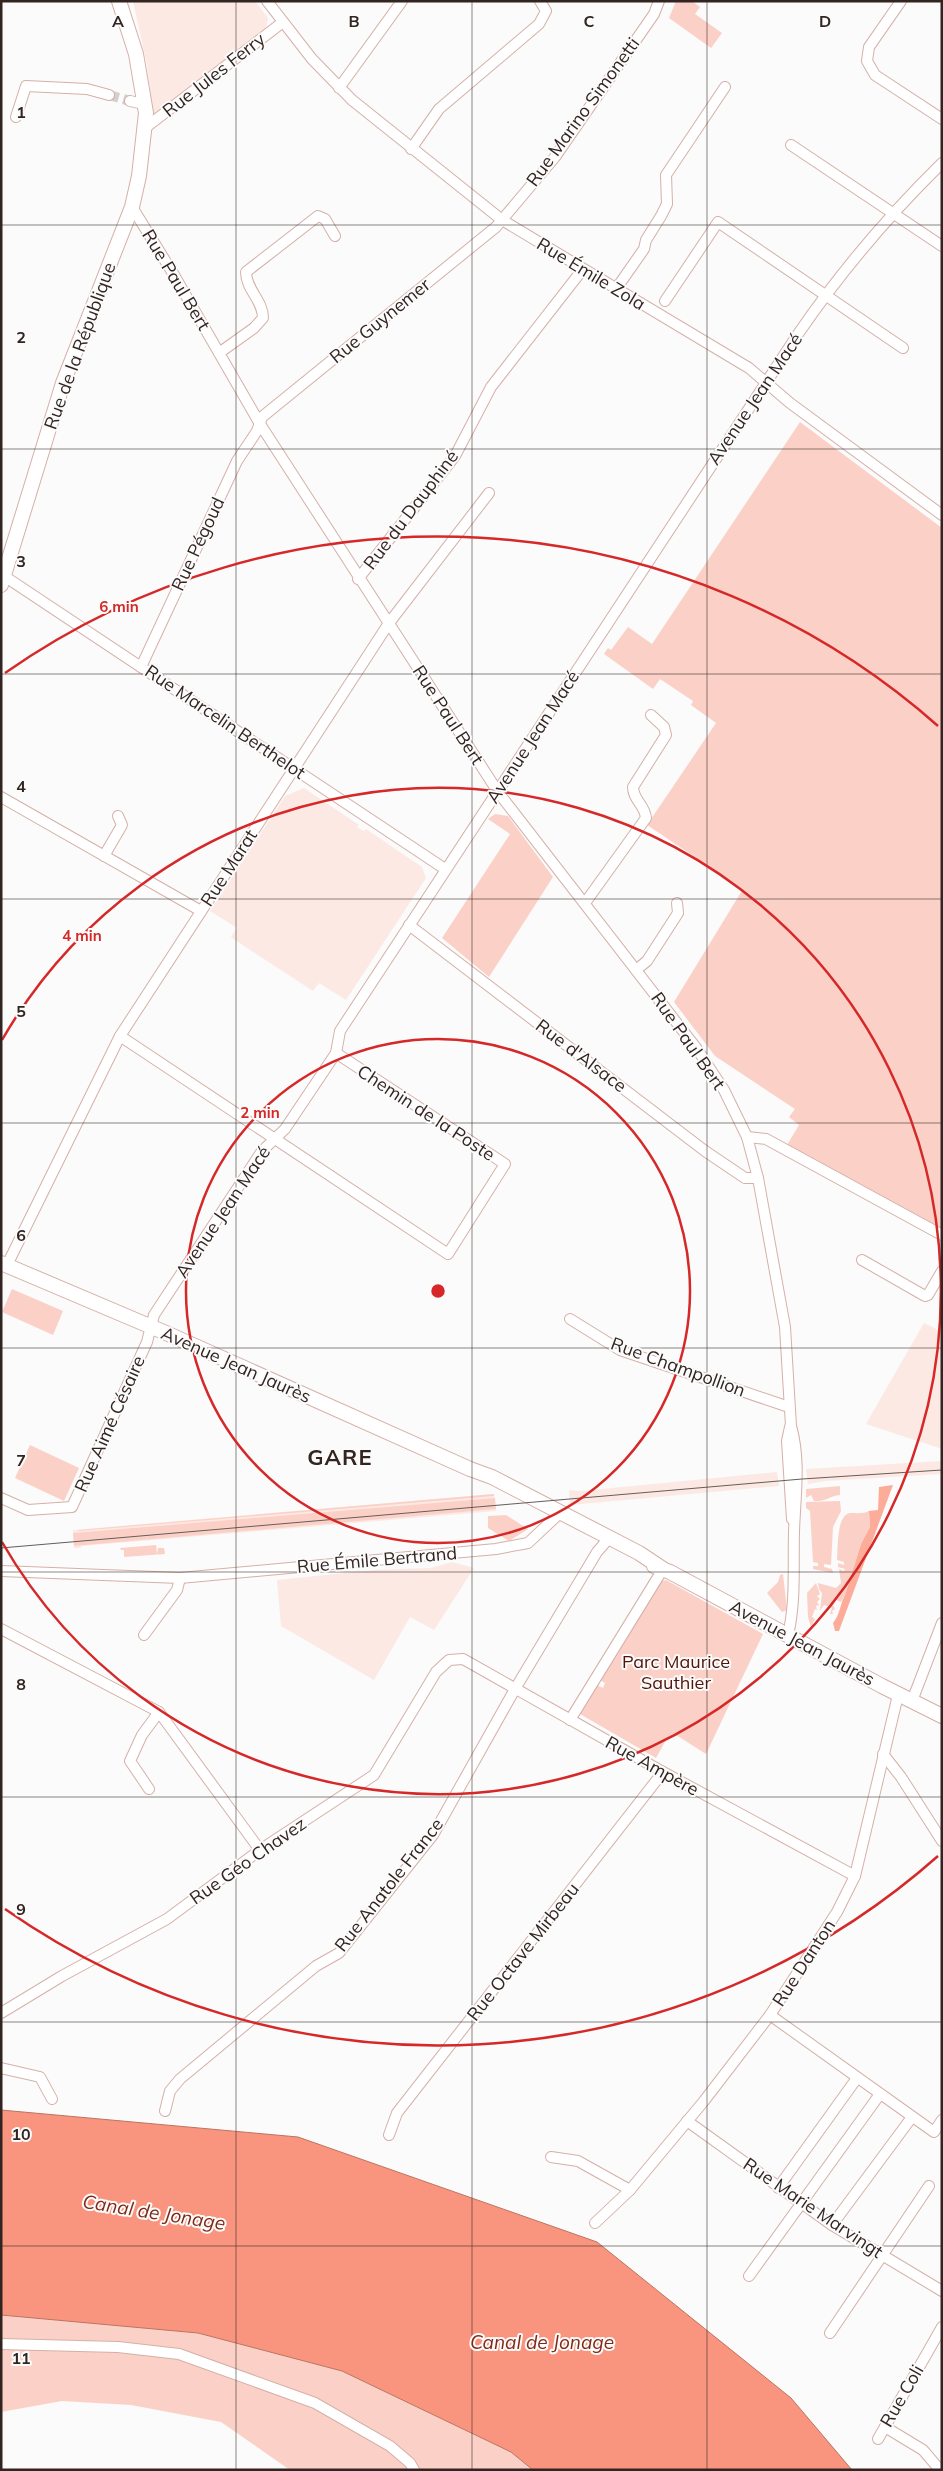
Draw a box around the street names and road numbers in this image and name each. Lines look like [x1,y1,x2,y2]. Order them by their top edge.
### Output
street label: Rue Jules Ferry [158,27,270,122]
street label: Rue Marino Simonetti [521,33,644,191]
street label: Rue Paul Bert [137,225,216,335]
street label: Rue Émile Zola [533,232,650,315]
street label: Rue de la République [39,259,120,432]
street label: Rue Guynemer [325,273,435,368]
street label: Avenue Jean Macé [702,328,807,469]
street label: Rue du Dauphiné [358,445,463,574]
street label: Rue Pégoud [166,493,229,594]
street label: Rue Marcelin Berthelot [141,659,310,784]
street label: Rue Paul Bert [408,661,489,769]
street label: Avenue Jean Macé [481,666,584,808]
street label: Rue Marat [195,825,262,911]
street label: Rue Paul Bert [646,987,731,1094]
street label: Rue d'Alsace [531,1014,631,1097]
street label: Chemin de la Poste [353,1060,499,1166]
street label: Avenue Jean Macé [170,1141,275,1282]
street label: Avenue Jean Jaurès [158,1321,315,1408]
street label: Rue Champollion [608,1332,749,1402]
street label: Rue Aimé Césaire [69,1352,150,1496]
street label: Rue Émile Bertrand [296,1541,458,1578]
street label: Avenue Jean Jaurès [726,1595,879,1691]
street label: Rue Ampère [602,1730,703,1801]
street label: Rue Géo Chavez [185,1812,311,1909]
street label: Rue Anatole France [329,1813,448,1956]
street label: Rue Octave Mirbeau [461,1878,584,2025]
street label: Rue Danton [767,1915,840,2011]
street label: Rue Marie Marvingt [739,2152,888,2263]
street label: Rue Coli [875,2361,928,2431]

